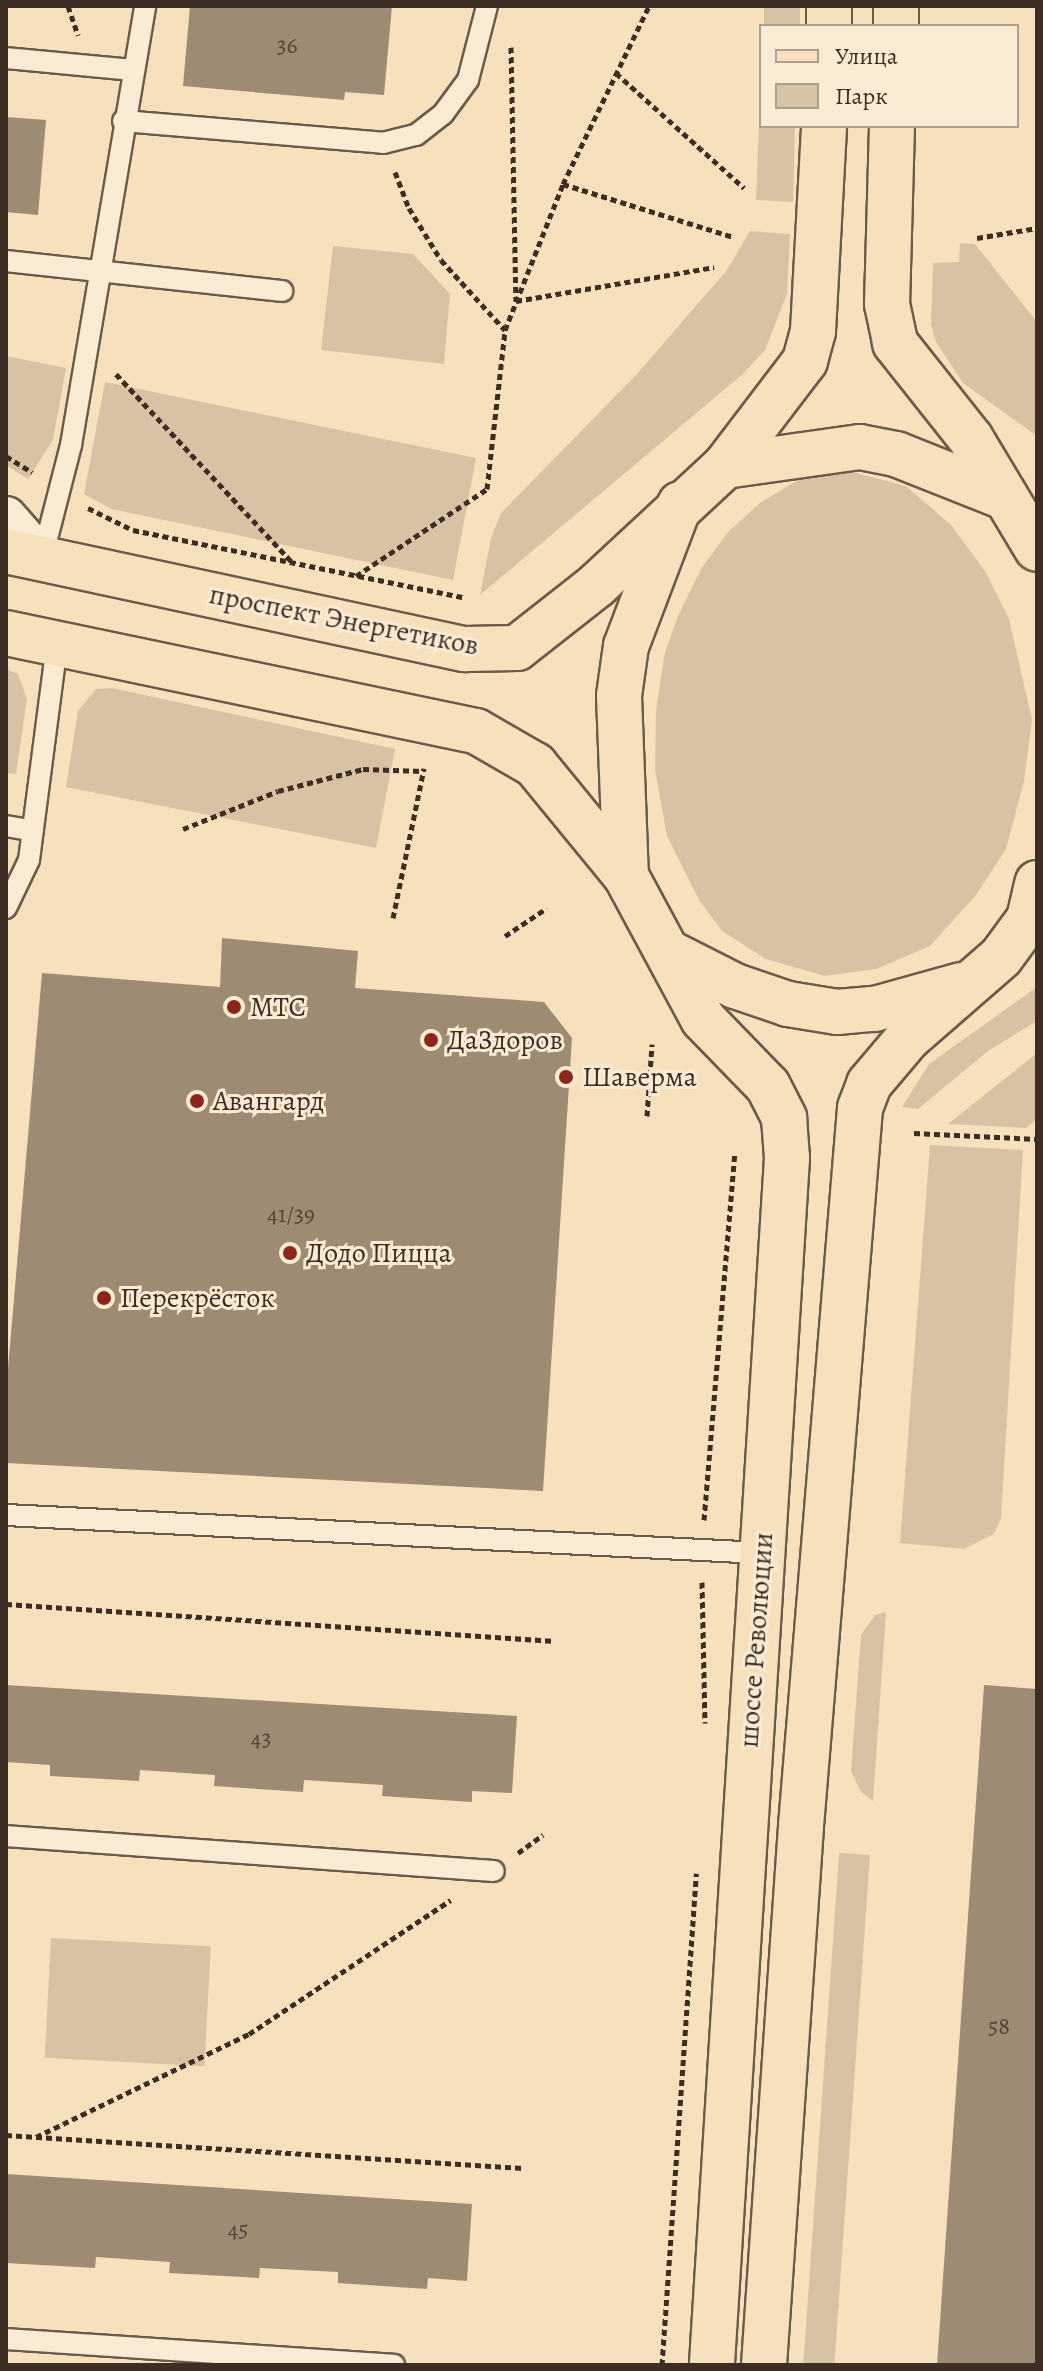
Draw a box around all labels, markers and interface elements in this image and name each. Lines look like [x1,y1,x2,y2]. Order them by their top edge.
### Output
legend [759,24,1019,128]
house number: 36 [276,32,298,60]
text: Улица [835,40,898,72]
text: Парк [835,80,888,112]
street label: проспект Энергетиков [206,577,482,663]
place label: МТС [250,990,306,1024]
marker: МТС [225,998,243,1016]
place label: ДаЗдоров [447,1023,563,1057]
marker: ДаЗдоров [422,1031,440,1049]
place label: Шаверма [582,1060,697,1094]
marker: Шаверма [557,1068,575,1086]
place label: Авангард [213,1084,324,1118]
marker: Авангард [188,1092,206,1110]
house number: 41/39 [267,1201,315,1229]
place label: Додо Пицца [306,1236,452,1270]
marker: Додо Пицца [281,1244,299,1262]
place label: Перекрёсток [120,1281,275,1315]
marker: Перекрёсток [95,1289,113,1307]
street label: шоссе Революции [732,1531,780,1749]
house number: 43 [251,1725,271,1753]
house number: 58 [988,2013,1010,2041]
house number: 45 [227,2216,249,2244]

